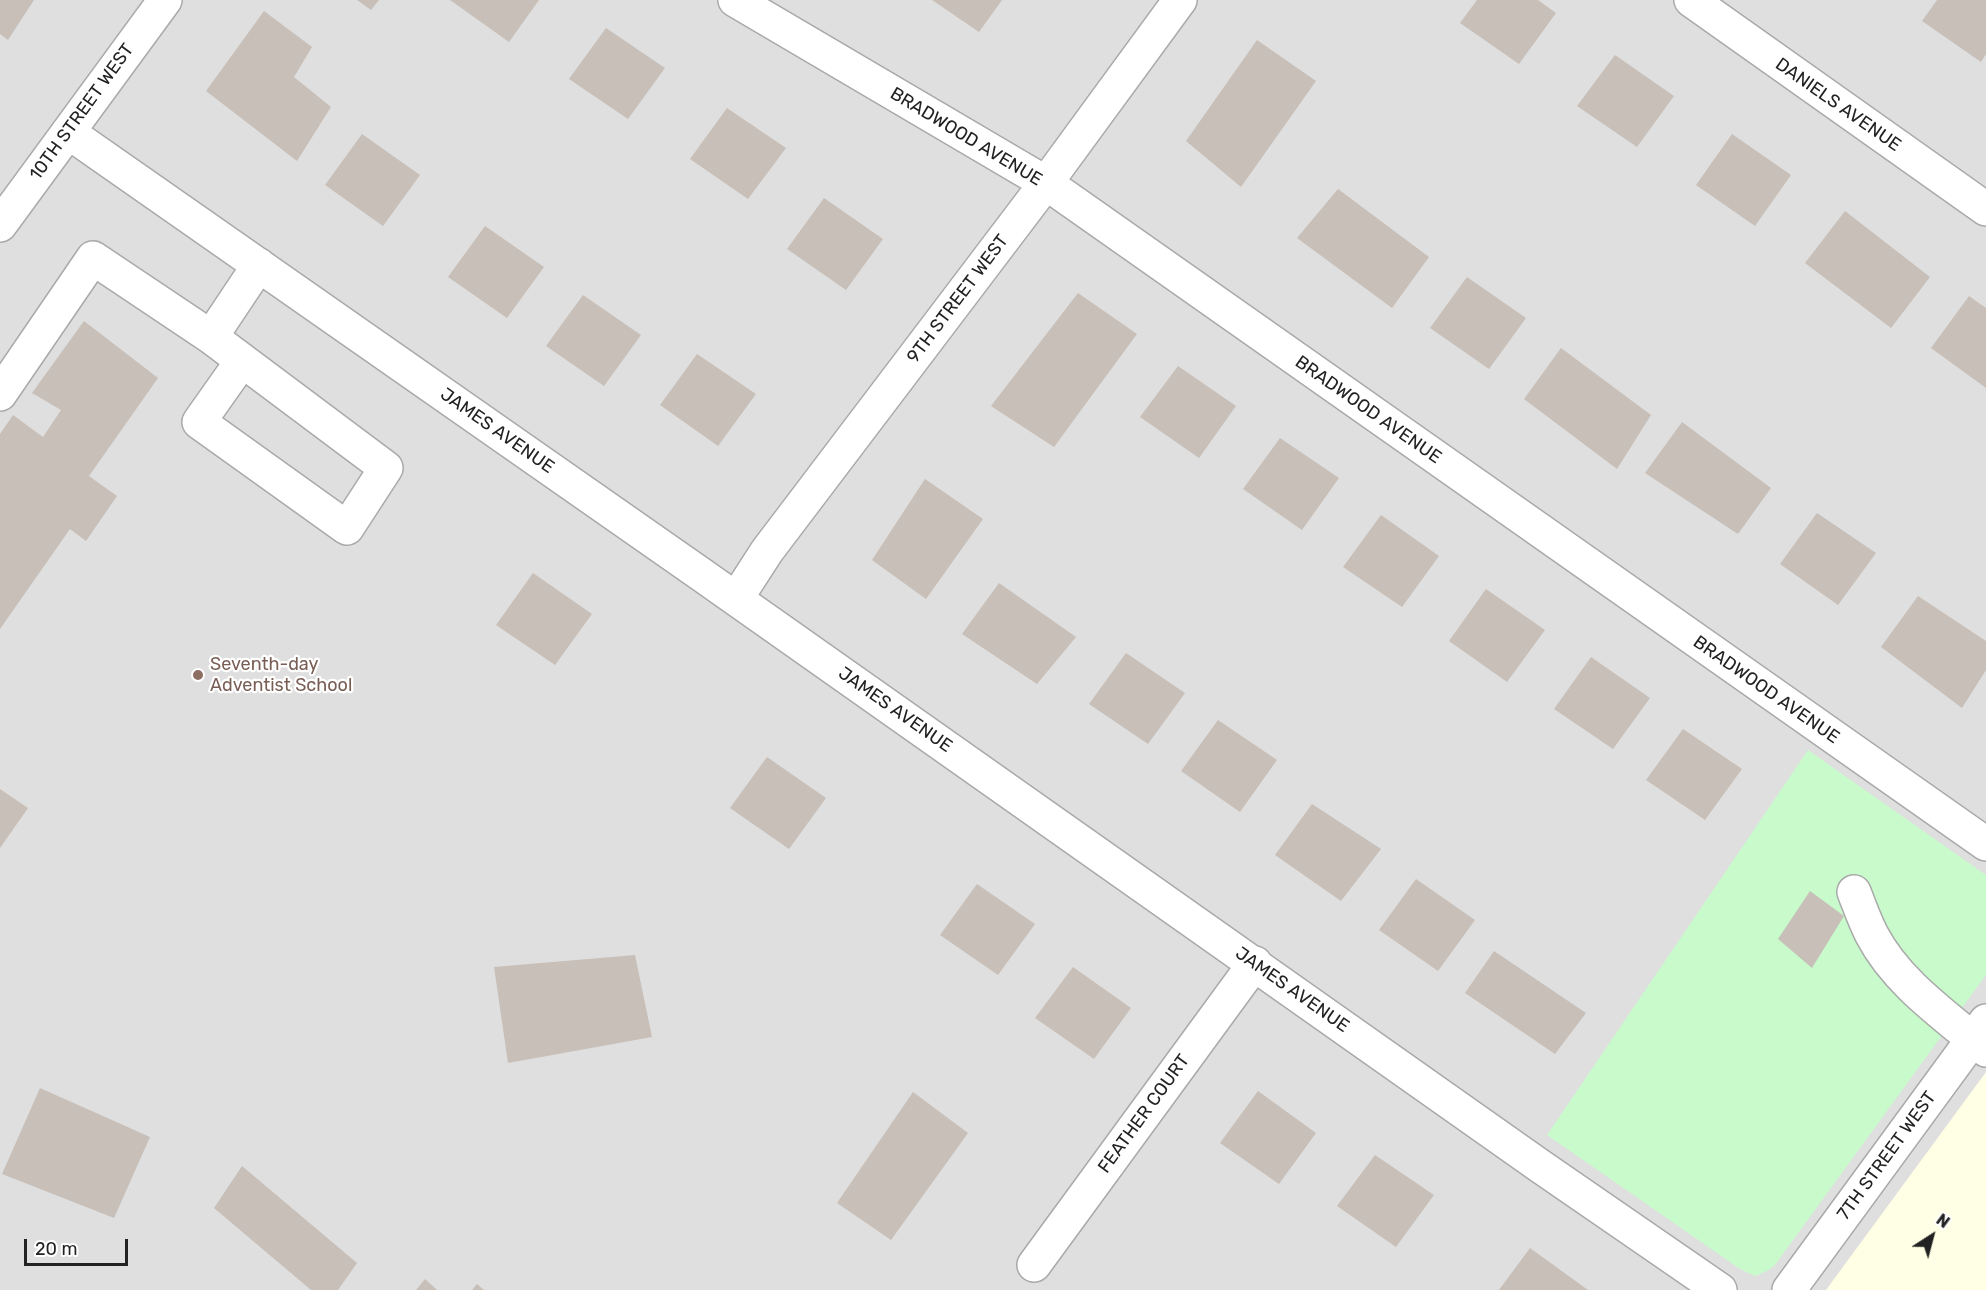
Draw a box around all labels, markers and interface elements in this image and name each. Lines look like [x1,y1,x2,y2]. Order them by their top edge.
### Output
street label: 10TH STREET WEST [25,40,139,184]
street label: DANIELS AVENUE [1771,54,1905,156]
street label: BRADWOOD AVENUE [886,83,1046,191]
street label: 9TH STREET WEST [903,231,1013,367]
street label: BRADWOOD AVENUE [1291,351,1445,469]
street label: JAMES AVENUE [436,384,558,478]
street label: BRADWOOD AVENUE [1689,631,1843,749]
place label: Seventh-day Adventist School [210,654,352,696]
street label: JAMES AVENUE [834,663,956,757]
marker: Seventh-day Adventist School [191,668,205,682]
street label: JAMES AVENUE [1231,943,1353,1037]
street label: FEATHER COURT [1094,1050,1194,1178]
street label: 7TH STREET WEST [1833,1088,1941,1224]
north arrow [1902,1206,1962,1266]
text: N [1933,1210,1953,1232]
scale bar [27,1227,130,1265]
text: 20 m [35,1238,77,1260]

